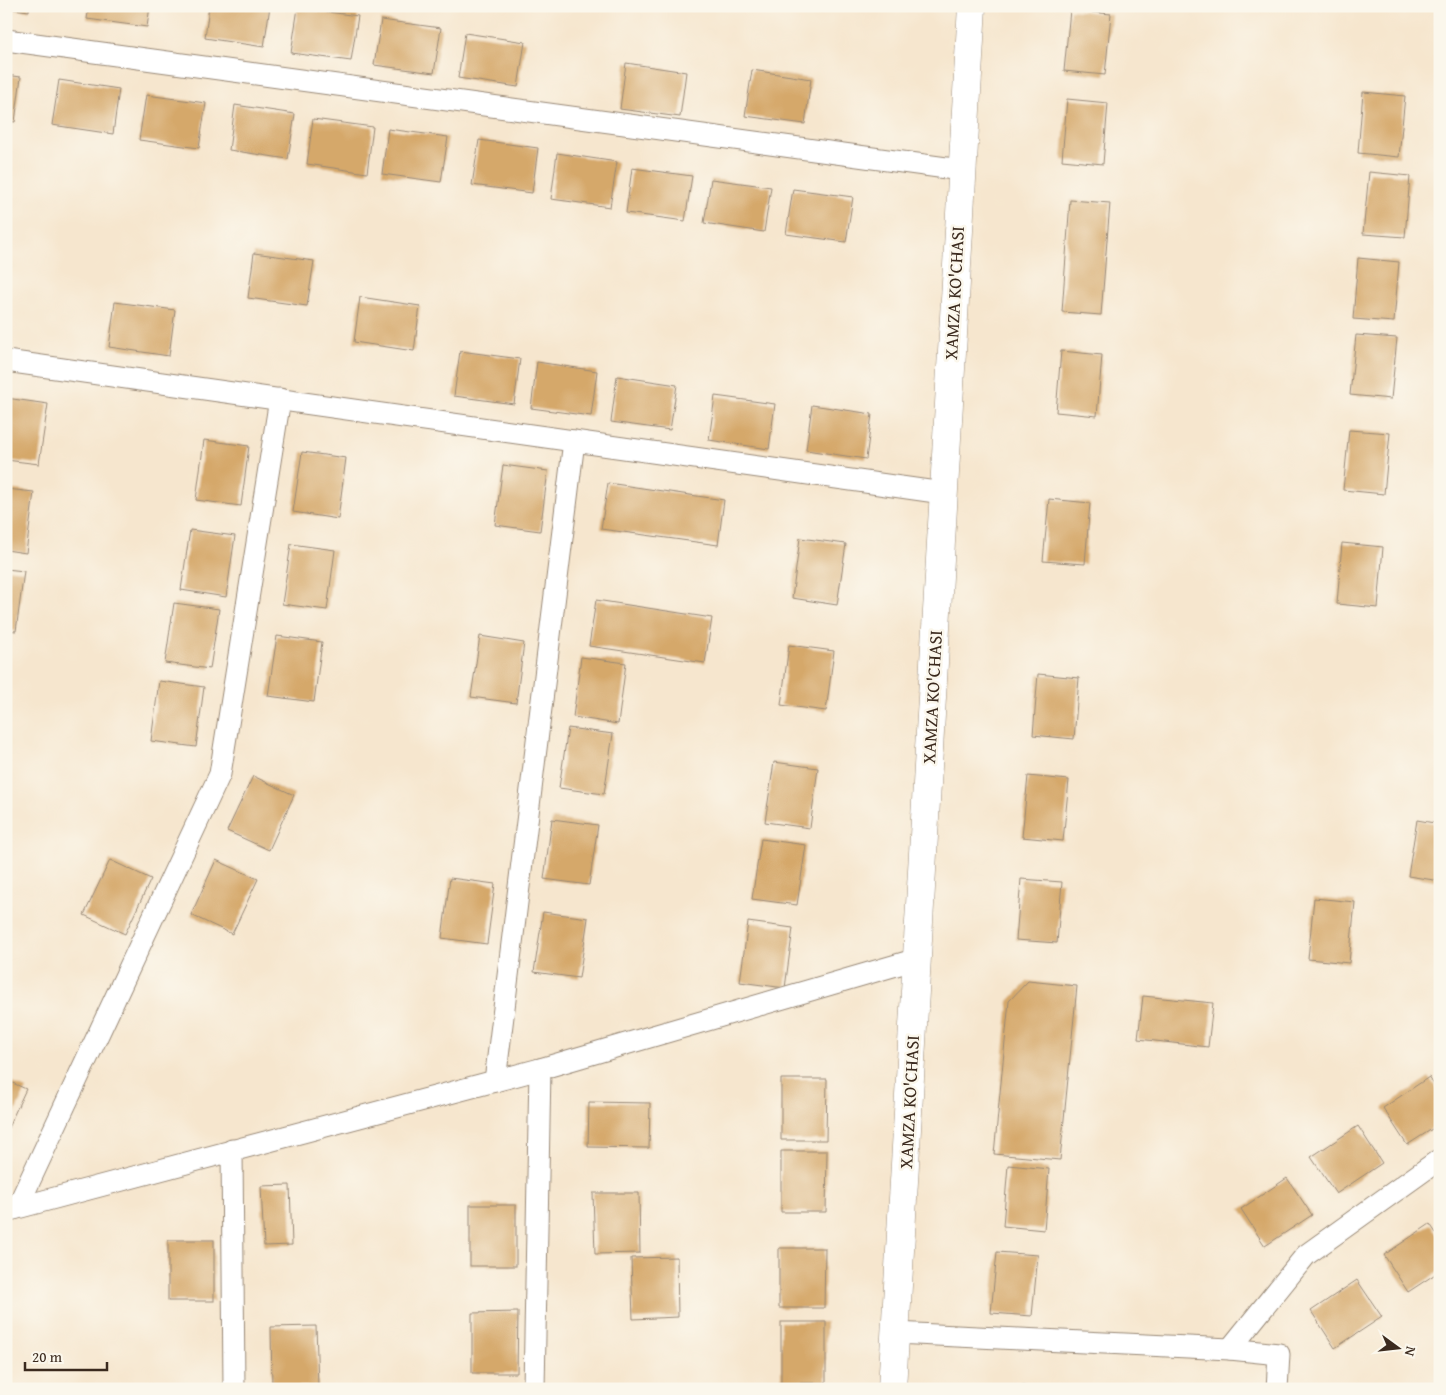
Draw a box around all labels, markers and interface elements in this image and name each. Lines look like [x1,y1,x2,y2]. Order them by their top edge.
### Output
street label: XAMZA KO'CHASI [937,225,971,361]
street label: XAMZA KO'CHASI [915,629,949,765]
street label: XAMZA KO'CHASI [892,1034,926,1170]
north arrow [1374,1322,1424,1372]
scale bar [25,1340,108,1372]
text: N [1400,1344,1421,1359]
text: 20 m [32,1346,63,1367]

